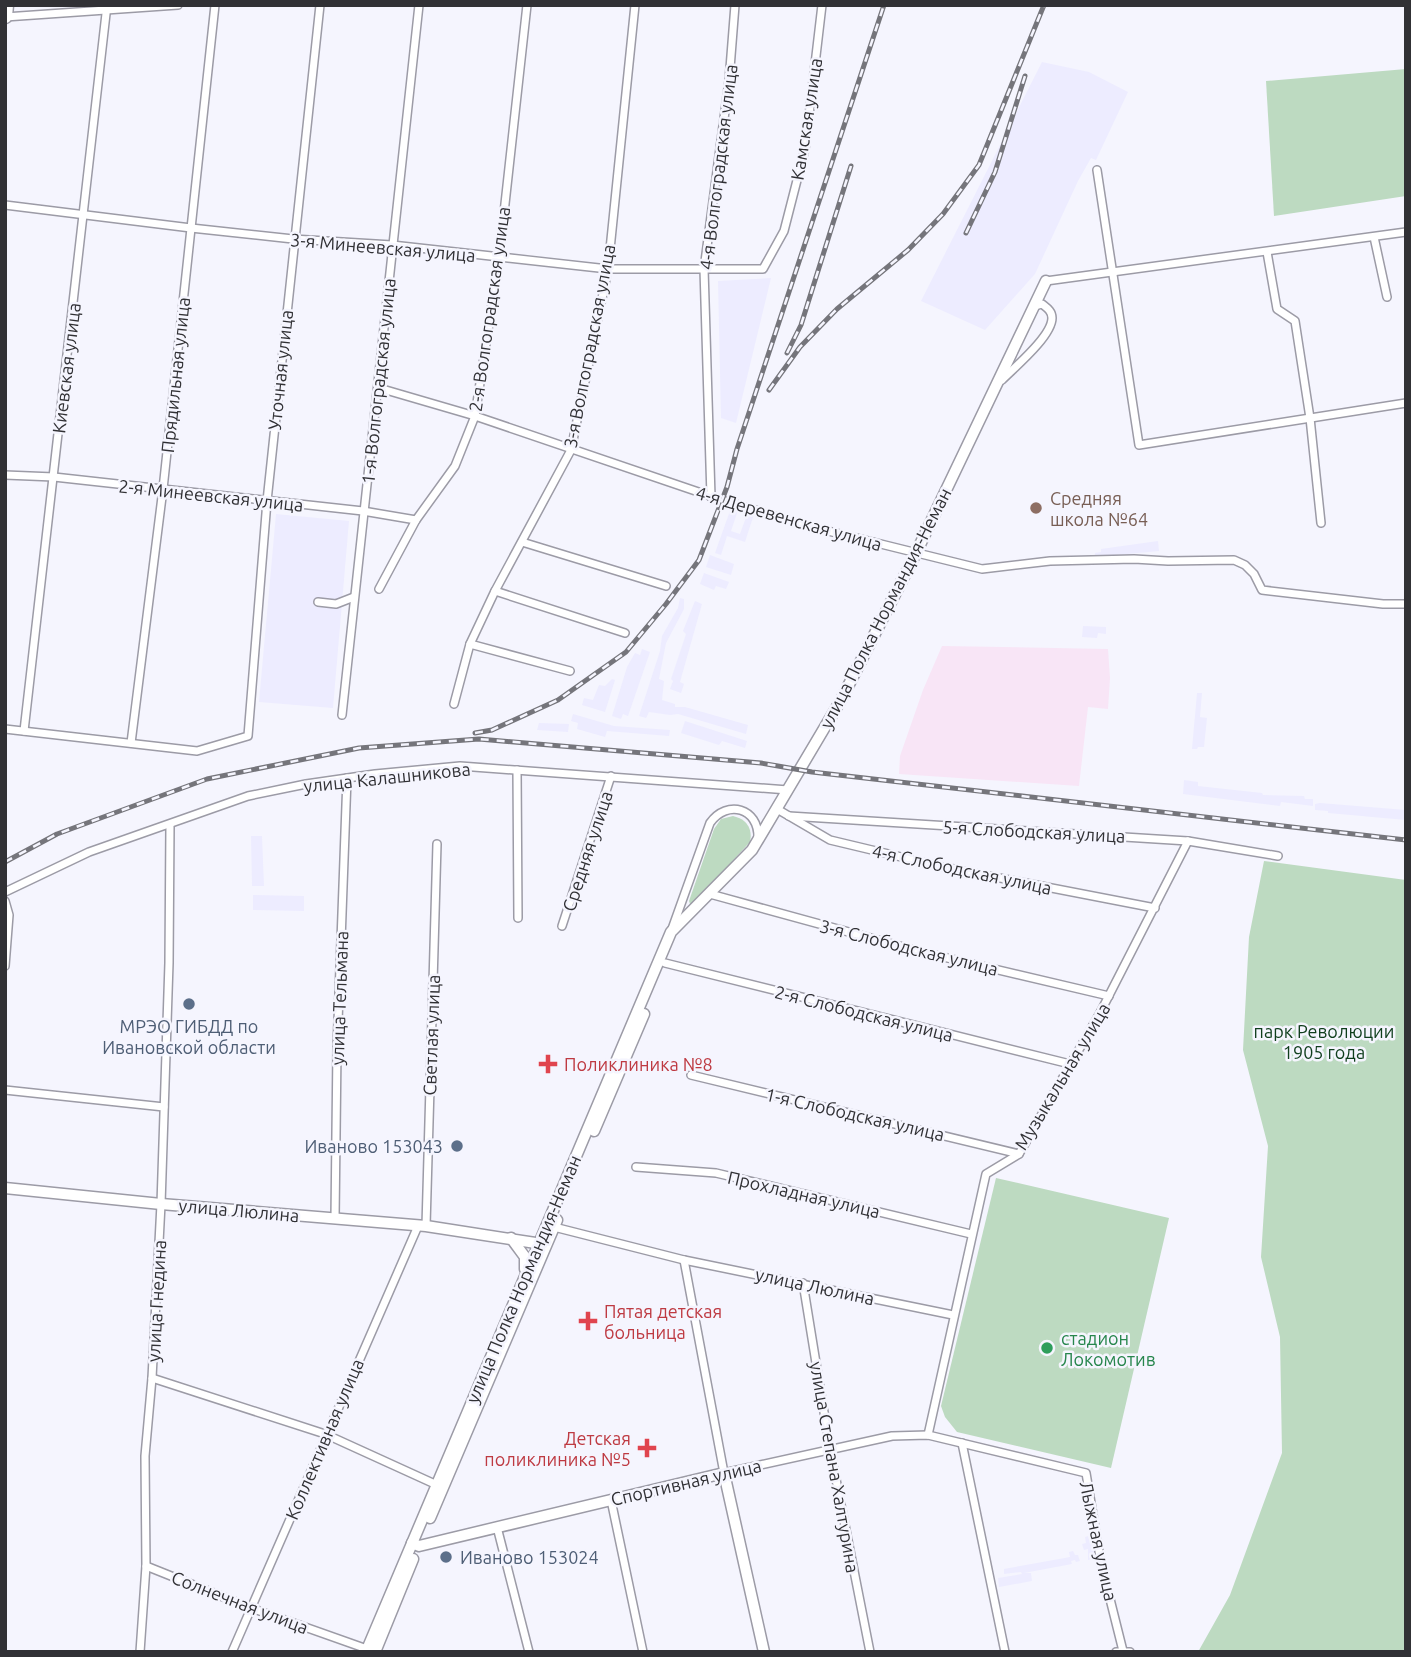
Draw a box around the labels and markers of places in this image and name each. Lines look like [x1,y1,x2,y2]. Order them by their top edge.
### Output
place label: Средняя школа №64 [1050,488,1148,529]
marker: Средняя школа №64 [1028,500,1044,516]
marker: МРЭО ГИБДД по Ивановской области [181,996,197,1012]
place label: МРЭО ГИБДД по Ивановской области [102,1016,276,1057]
marker: Поликлиника №8 [538,1054,558,1074]
place label: Поликлиника №8 [564,1054,713,1074]
place label: Иваново 153043 [304,1136,443,1156]
marker: Иваново 153043 [449,1138,465,1154]
place label: Пятая детская больница [604,1301,722,1342]
marker: Пятая детская больница [578,1311,598,1331]
place label: стадион Локомотив [1061,1328,1156,1369]
marker: стадион Локомотив [1039,1340,1055,1356]
place label: Детская поликлиника №5 [484,1428,631,1469]
marker: Детская поликлиника №5 [637,1438,657,1458]
place label: Иваново 153024 [460,1547,599,1567]
marker: Иваново 153024 [438,1549,454,1565]

